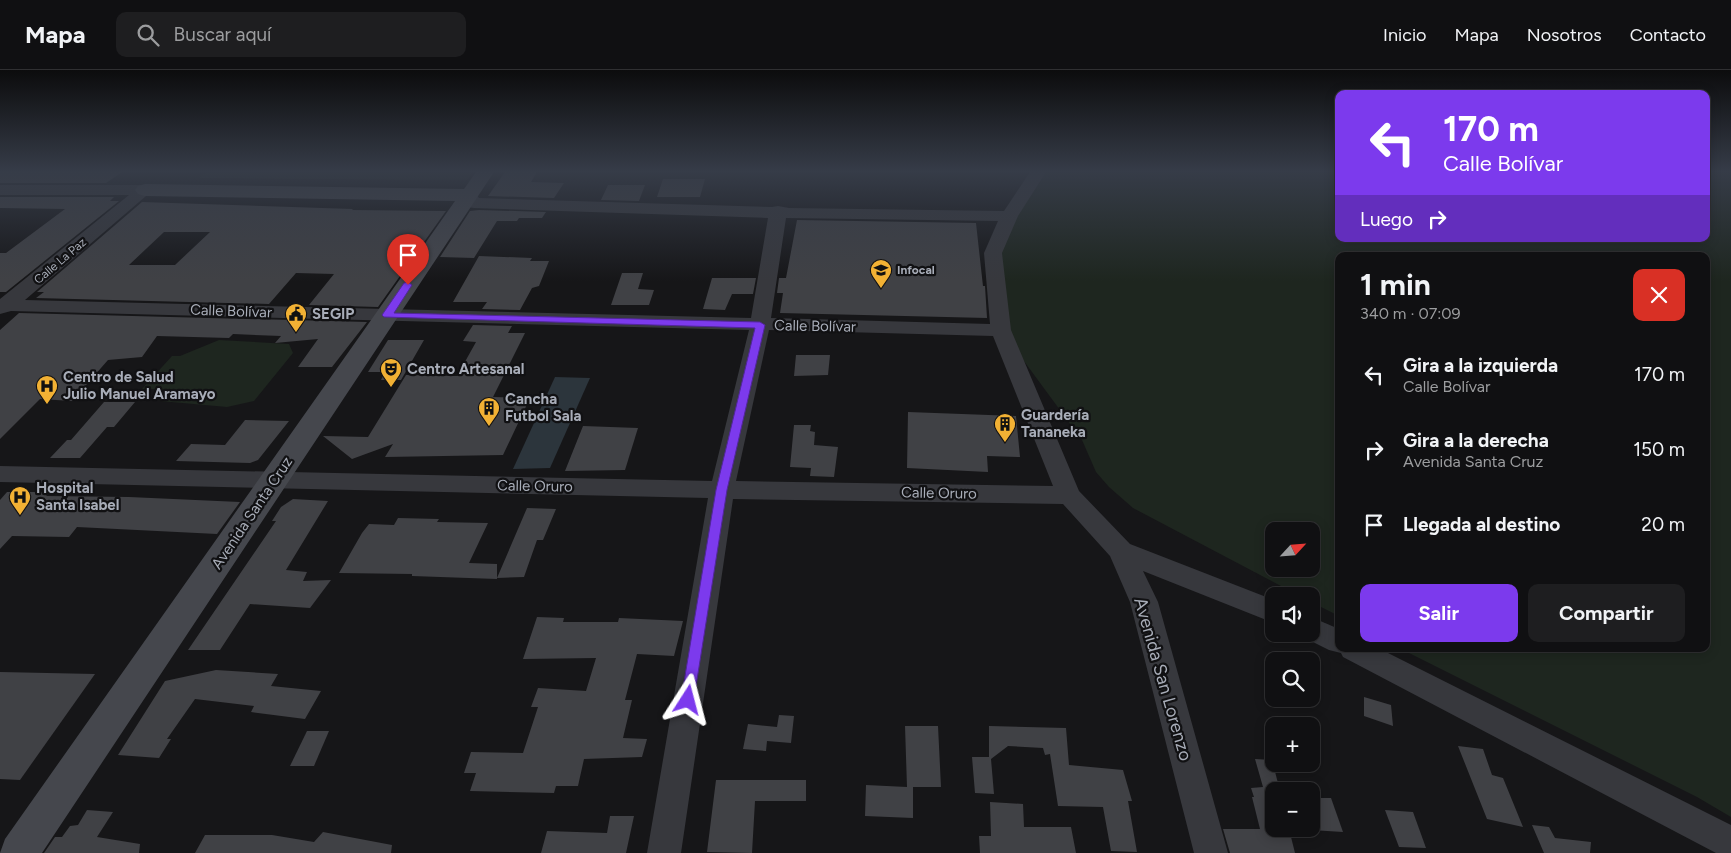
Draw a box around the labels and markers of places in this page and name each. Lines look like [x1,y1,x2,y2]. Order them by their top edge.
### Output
pin [387,234,429,285]
school or university icon: Infocal [869,258,893,289]
place label: Infocal [897,263,935,277]
public building icon: SEGIP [284,302,308,333]
place label: SEGIP [312,305,354,323]
theatre icon: Centro Artesanal [379,357,403,388]
place label: Centro Artesanal [407,360,525,378]
place label: Centro de Salud Julio Manuel Aramayo [63,368,216,403]
hospital icon: Centro de Salud Julio Manuel Aramayo [35,374,59,405]
place label: Cancha Futbol Sala [505,390,581,425]
building icon: Cancha Futbol Sala [477,396,501,427]
place label: Guardería Tananeka [1021,406,1089,441]
building icon: Guardería Tananeka [993,412,1017,443]
place label: Hospital Santa Isabel [36,479,119,514]
hospital icon: Hospital Santa Isabel [8,485,32,516]

